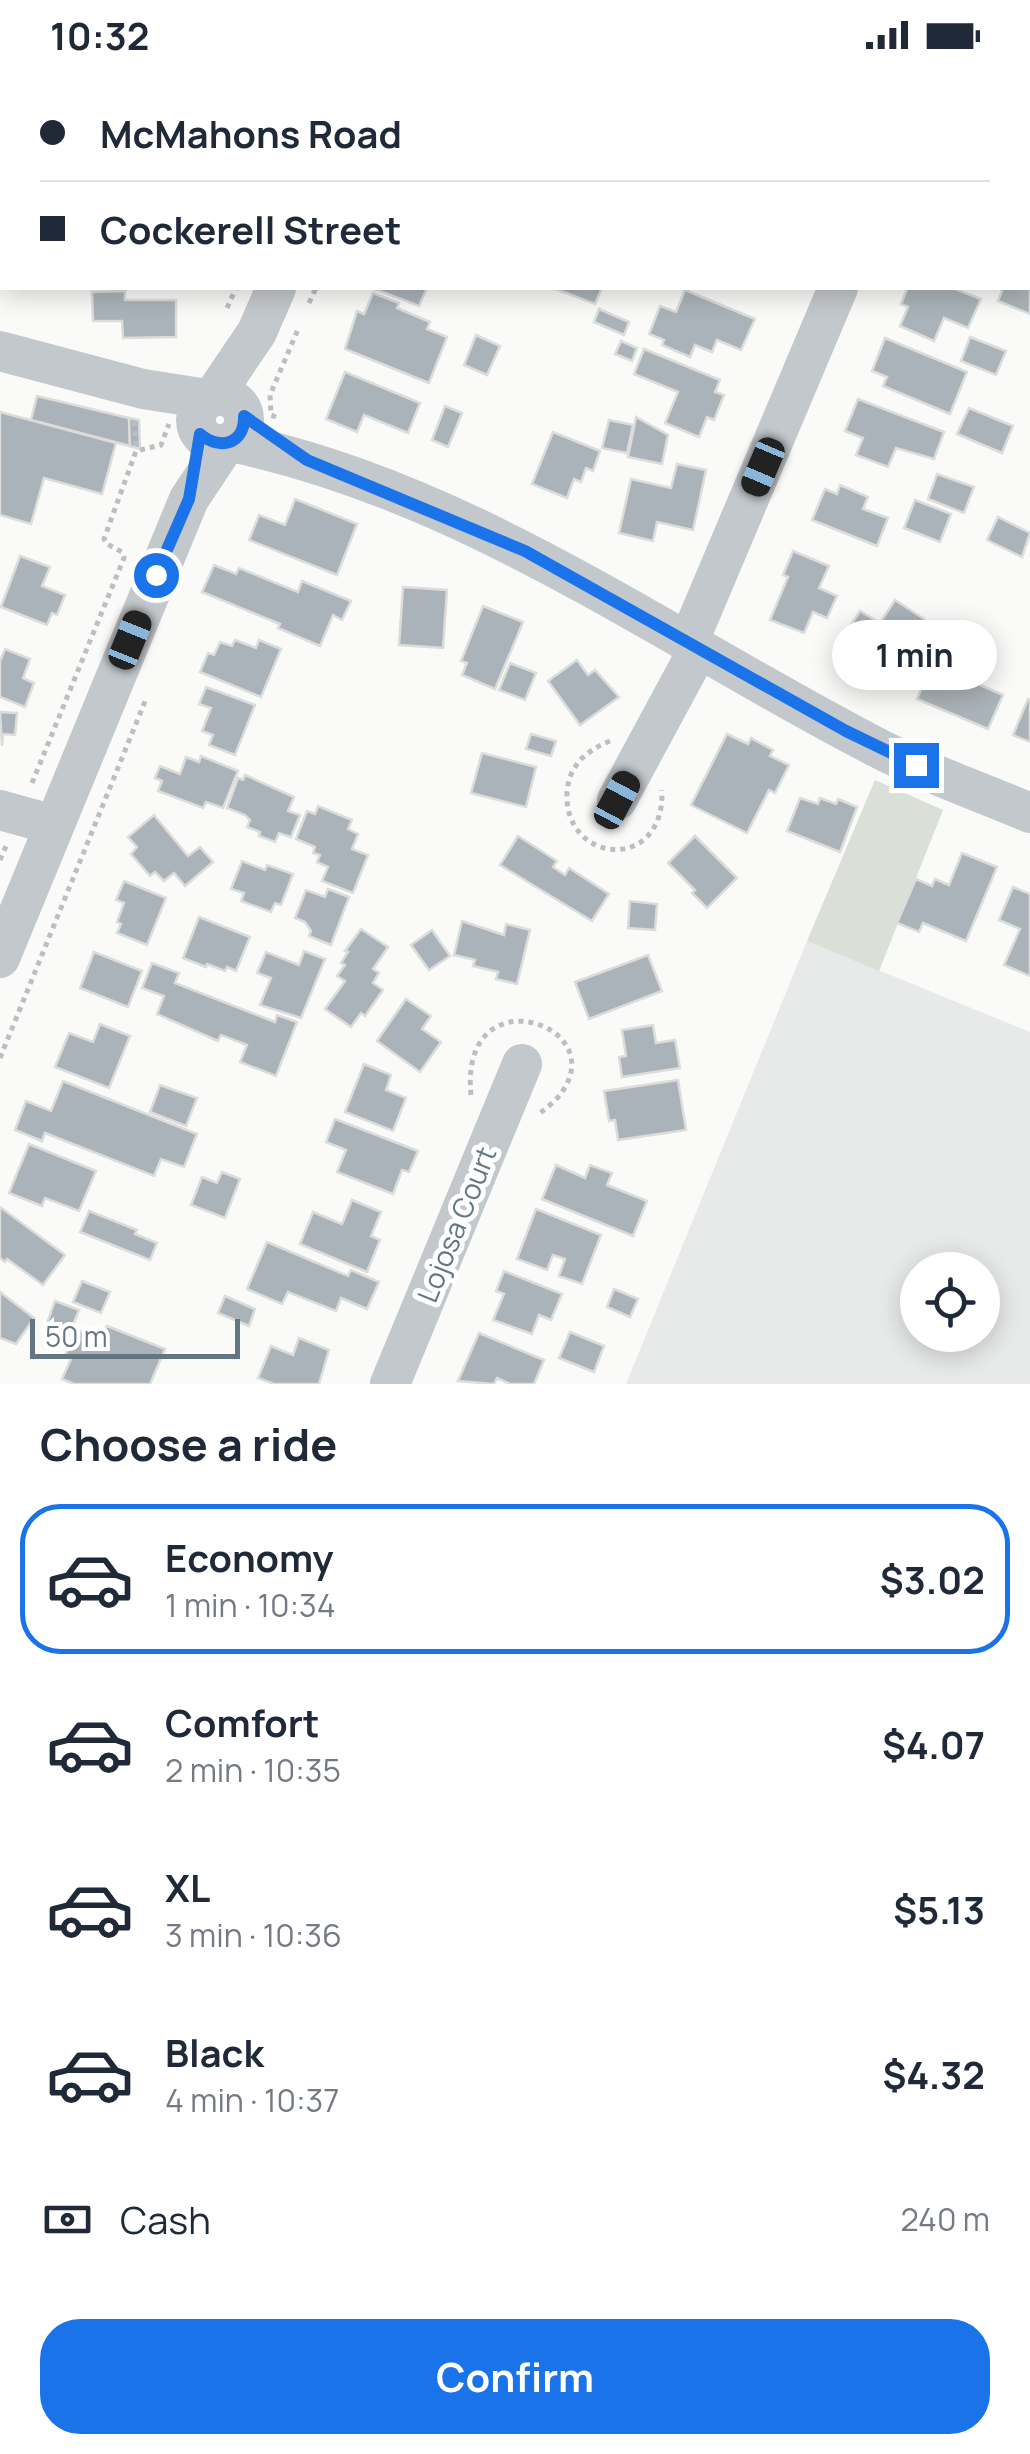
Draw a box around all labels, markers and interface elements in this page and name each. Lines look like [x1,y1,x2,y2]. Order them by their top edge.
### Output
text: 10:32 [50,9,149,61]
text: McMahons Road [100,107,402,159]
text: Cockerell Street [100,203,401,255]
car [737,434,789,500]
route start [134,553,179,598]
car [105,607,155,673]
callout: 1 min [834,620,998,690]
text: 1 min [875,633,954,677]
route end [894,743,939,788]
car [590,766,644,834]
street label: Lojosa Court [408,1141,504,1307]
map controls [900,1252,1000,1352]
button: locate [900,1252,1000,1352]
scale bar [30,1314,240,1358]
text: 50 m [45,1317,108,1355]
text: Choose a ride [40,1413,337,1475]
text: Economy [165,1531,334,1583]
icon: car [45,1534,135,1624]
text: $3.02 [880,1553,985,1605]
text: 1 min · 10:34 [165,1583,336,1627]
text: Comfort [165,1696,319,1748]
icon: car [45,1699,135,1789]
text: $4.07 [882,1718,985,1770]
text: 2 min · 10:35 [165,1748,341,1792]
text: XL [165,1861,210,1913]
icon: car [45,1864,135,1954]
text: $5.13 [893,1883,985,1935]
text: 3 min · 10:36 [165,1913,342,1957]
text: Black [165,2026,264,2078]
icon: car [45,2029,135,2119]
text: $4.32 [883,2048,985,2100]
text: 4 min · 10:37 [165,2078,339,2122]
icon: cash [40,2192,95,2247]
text: Cash [120,2193,211,2245]
text: 240 m [900,2197,990,2241]
button: Confirm [40,2319,990,2434]

